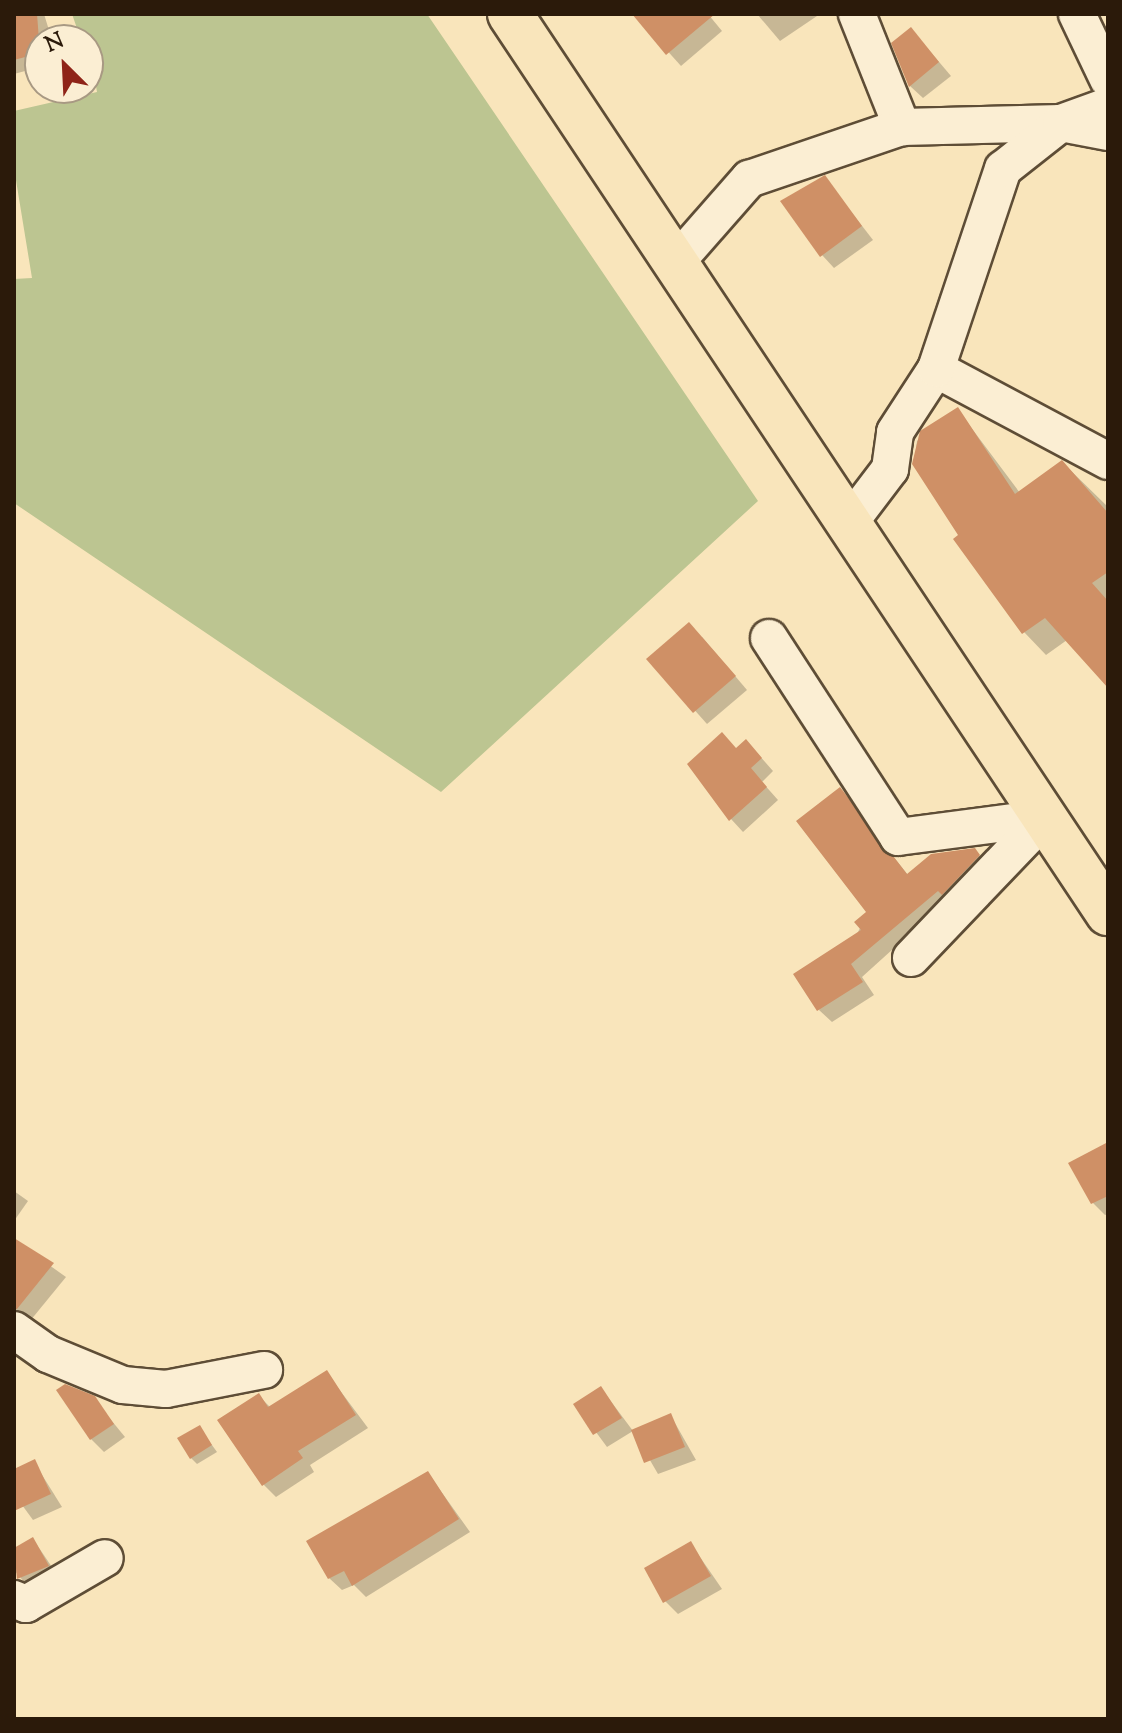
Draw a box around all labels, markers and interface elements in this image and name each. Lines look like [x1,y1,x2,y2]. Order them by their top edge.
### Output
north arrow [24,24,104,104]
text: N [41,26,70,62]

